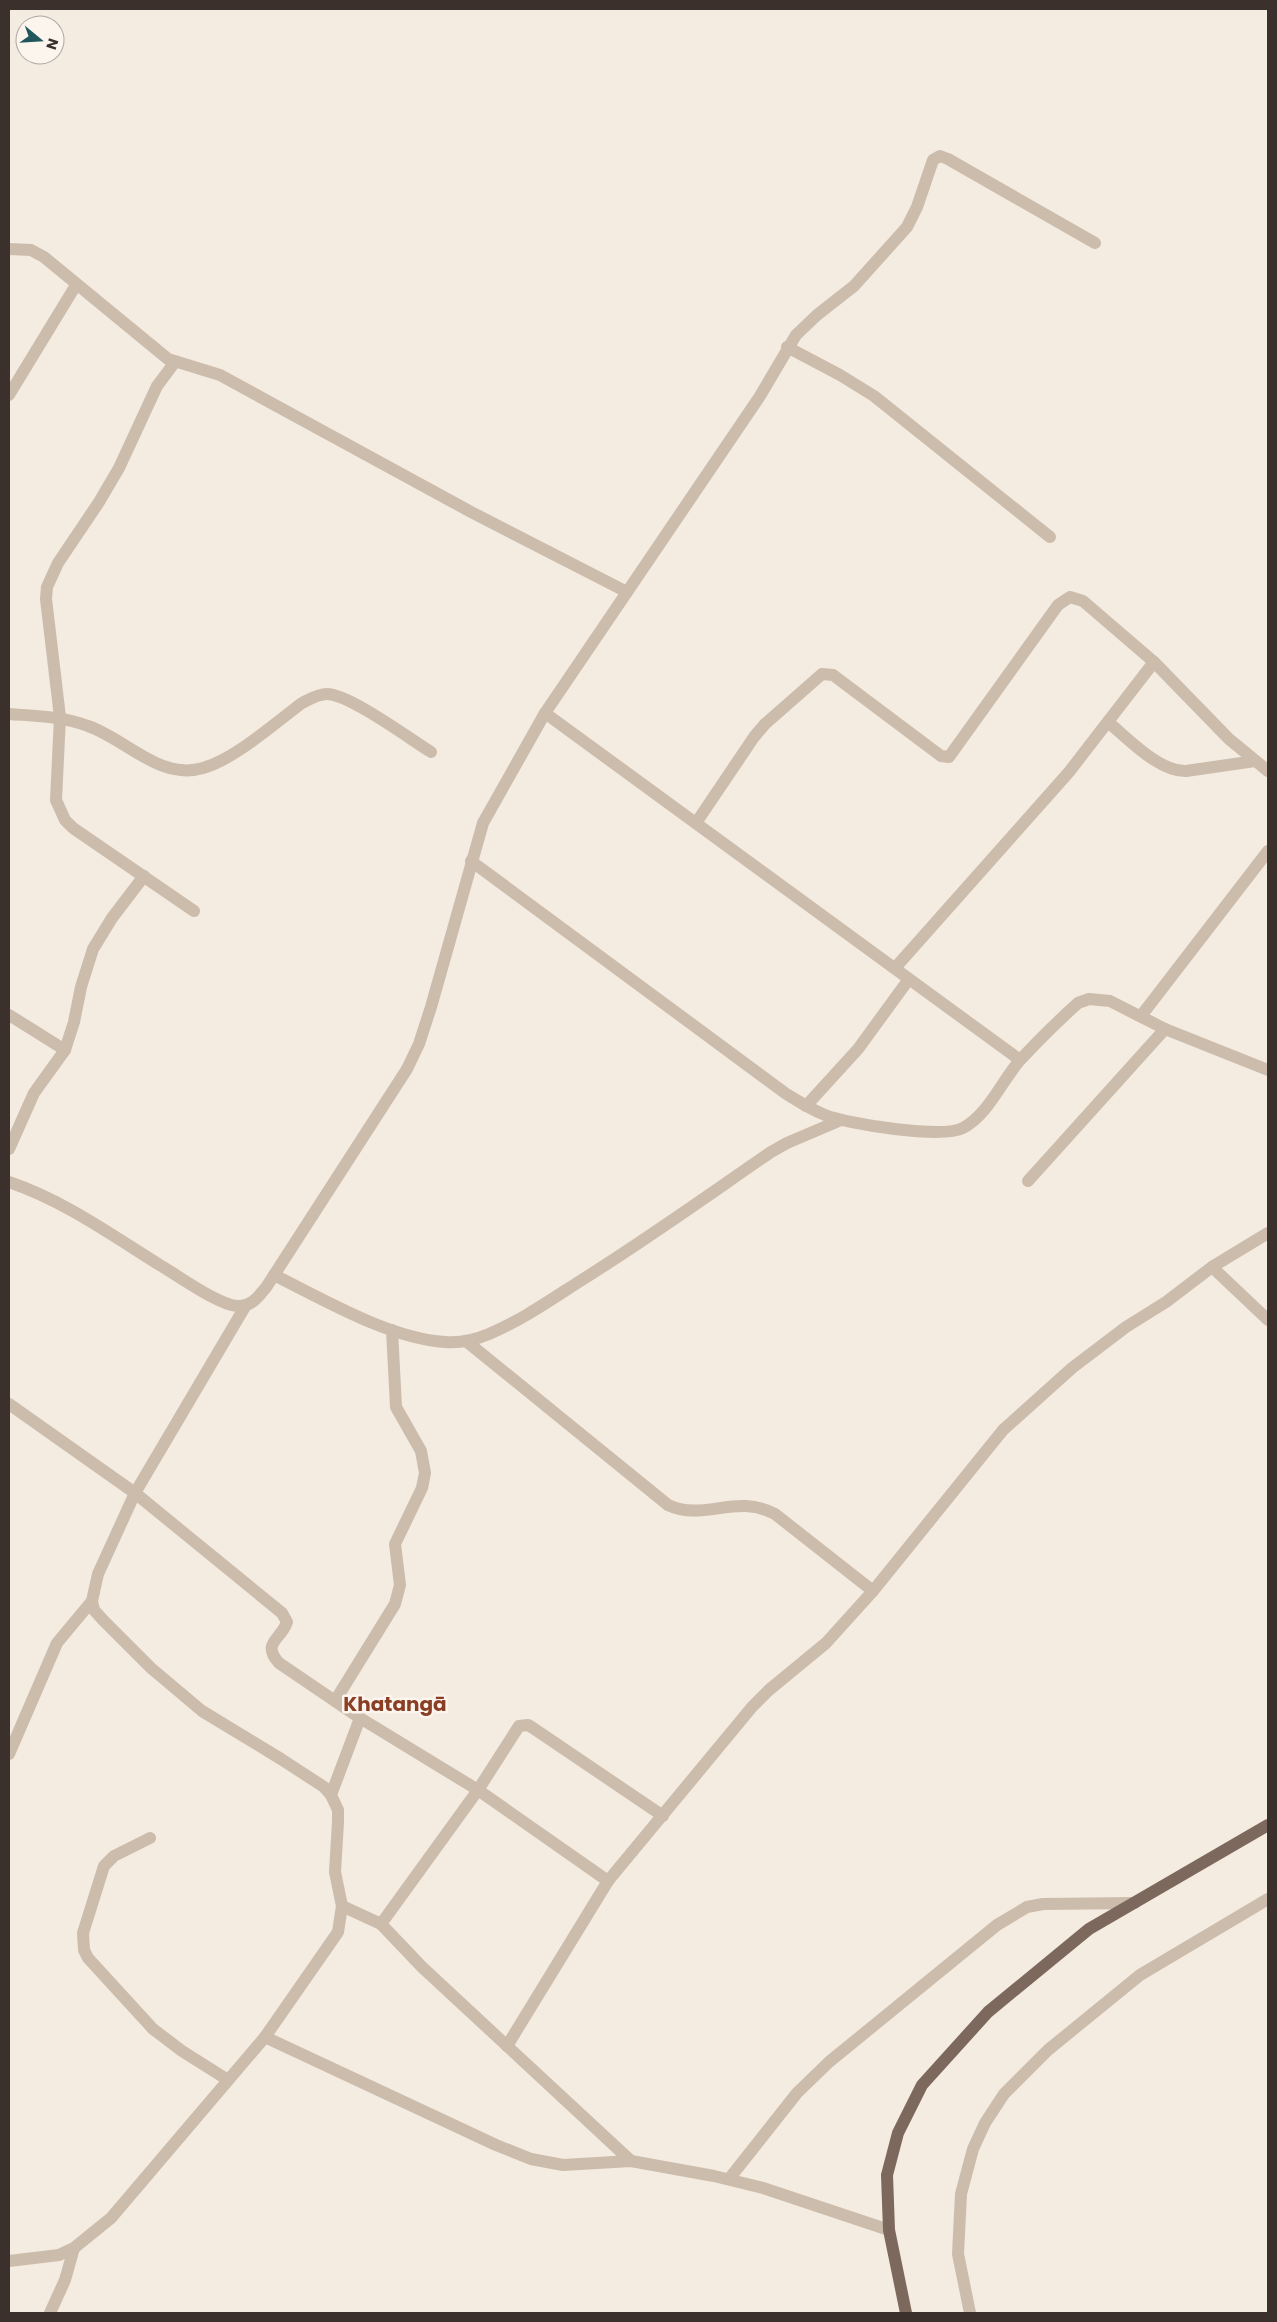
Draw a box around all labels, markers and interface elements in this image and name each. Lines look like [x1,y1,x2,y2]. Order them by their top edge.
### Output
north arrow [15,15,65,65]
text: N [41,36,64,52]
district label: Khatangā [343,1690,447,1718]

